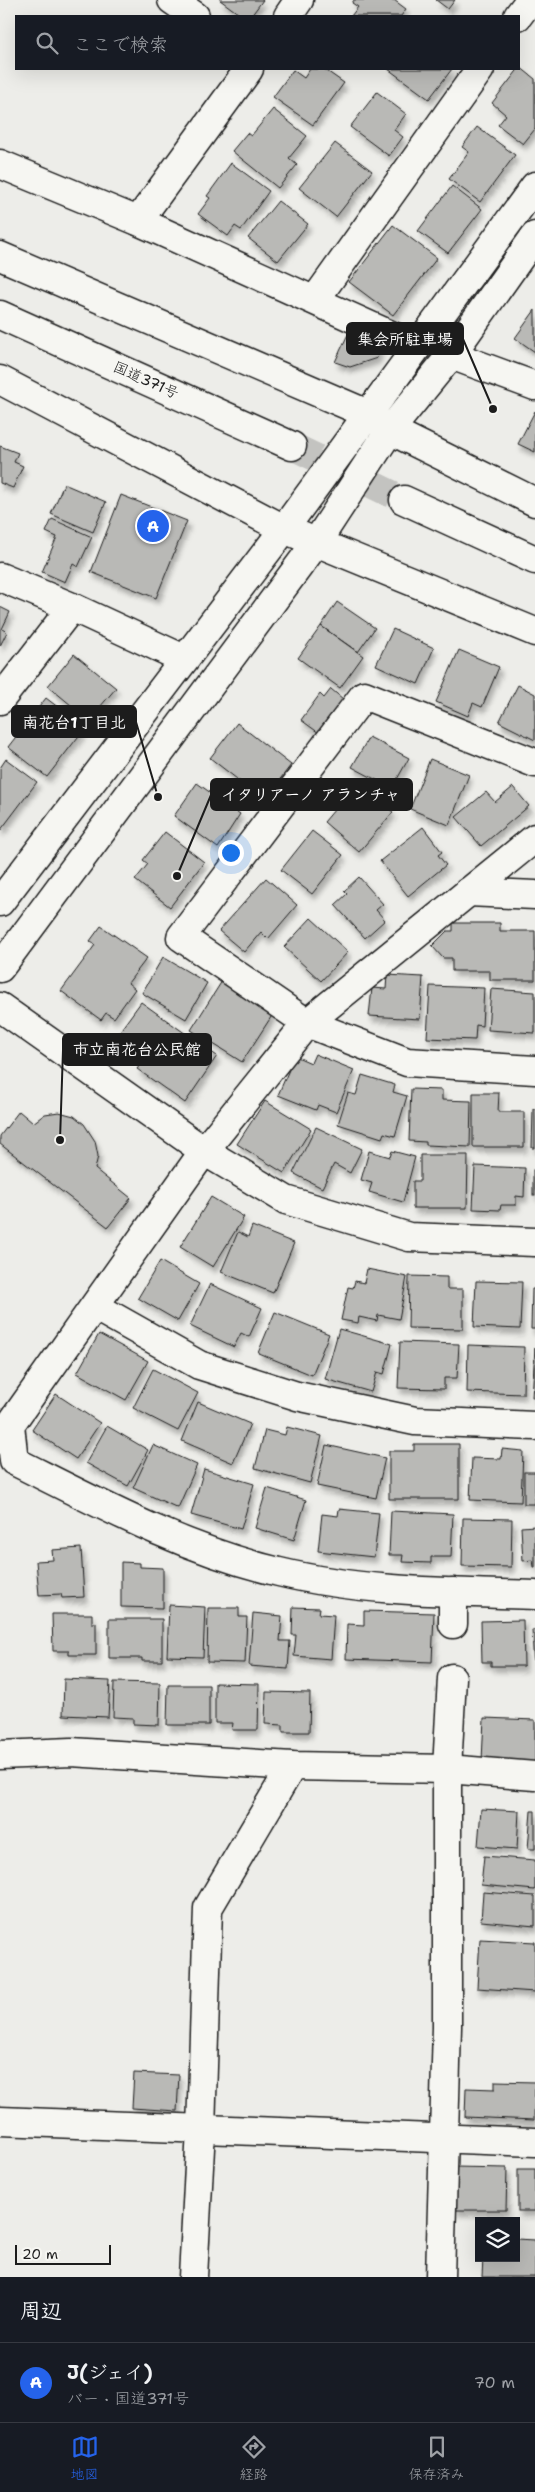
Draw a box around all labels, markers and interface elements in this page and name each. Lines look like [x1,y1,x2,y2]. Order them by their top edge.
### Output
search box [15,15,520,70]
icon: search [33,29,61,57]
text: ここで検索 [73,32,168,57]
callout: 集会所駐車場 [347,323,463,354]
text: 集会所駐車場 [357,329,453,350]
street label: 国道371号 [110,357,182,403]
pin: A [137,507,169,545]
callout: 南花台1丁目北 [12,706,136,737]
text: 南花台1丁目北 [22,712,126,733]
callout: イタリアーノ アランチャ [211,779,412,810]
text: イタリアーノ アランチャ [222,784,400,805]
your location [218,840,244,866]
callout: 市立南花台公民館 [63,1034,211,1065]
text: 市立南花台公民館 [73,1039,201,1060]
map controls [475,2217,520,2262]
button: layers [475,2217,520,2262]
scale bar [15,2242,111,2265]
text: 20 m [22,2245,58,2263]
text: 周辺 [20,2297,62,2325]
text: J(ジェイ) [67,2360,153,2385]
text: A [30,2372,42,2393]
text: 70 m [474,2372,515,2393]
text: バー · 国道371号 [67,2388,189,2409]
tab: 地図 [71,2433,99,2483]
tab: 経路 [240,2433,268,2483]
tab: 保存済み [409,2433,465,2483]

